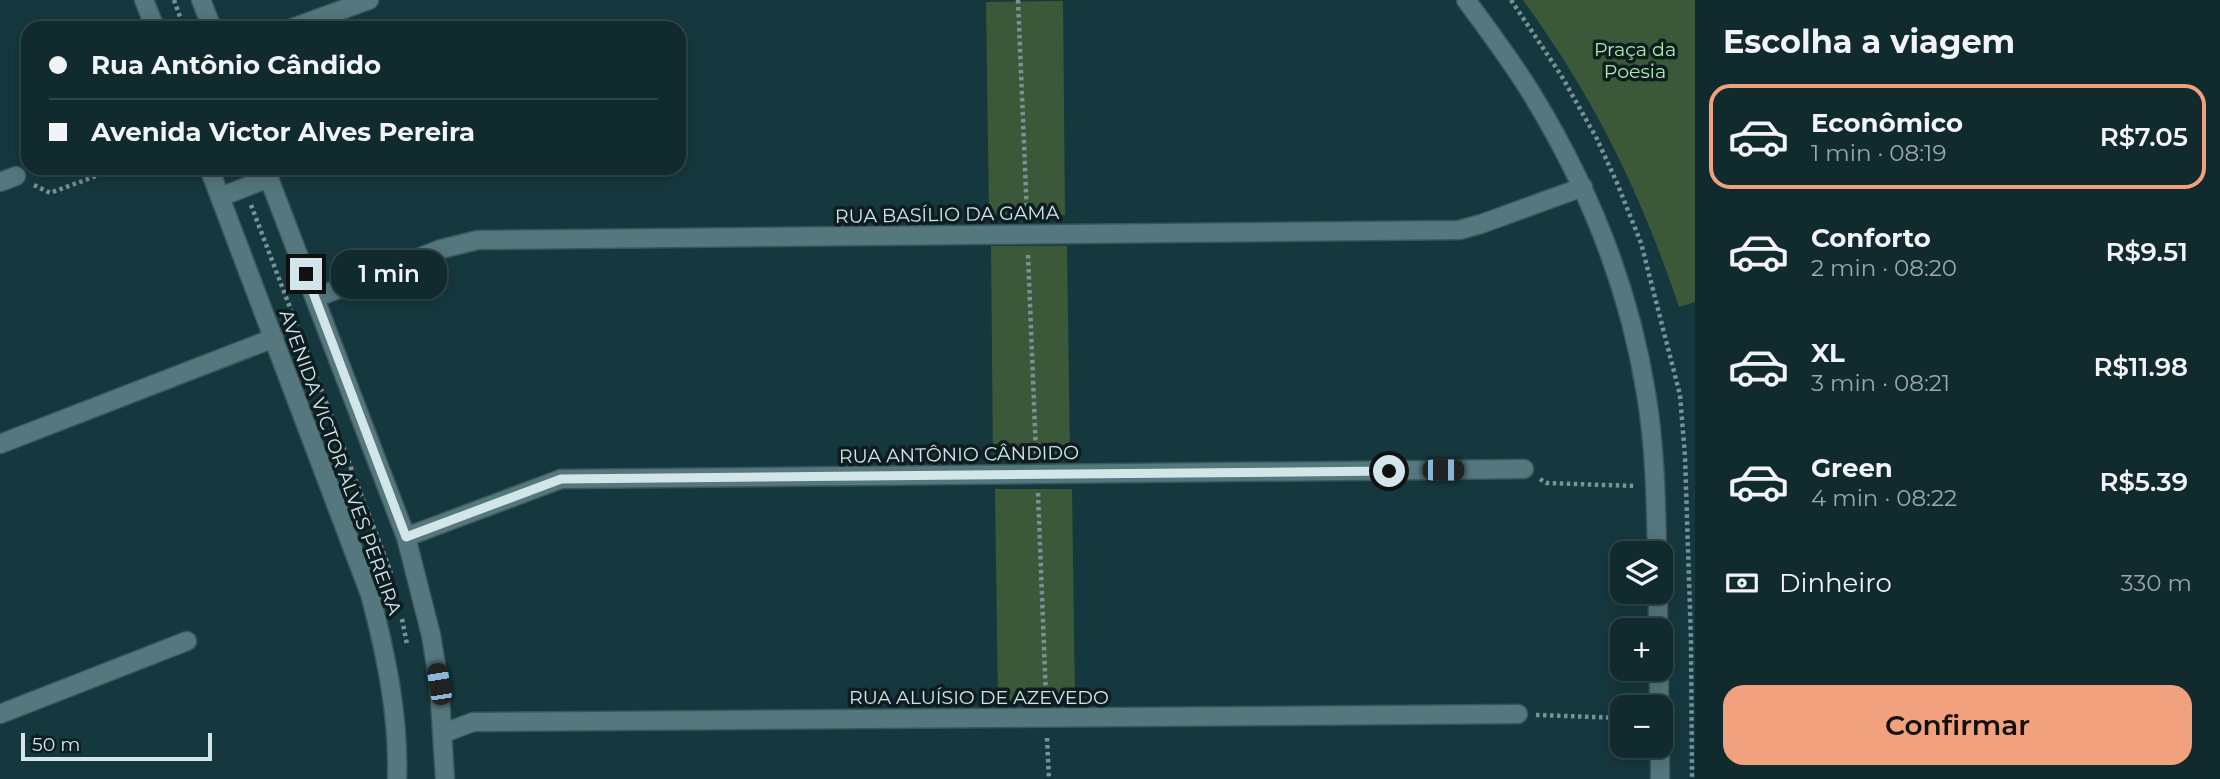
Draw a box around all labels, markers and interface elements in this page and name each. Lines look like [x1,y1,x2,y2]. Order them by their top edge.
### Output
text: Escolha a viagem [1723,22,2015,61]
park label: Praça da Poesia [1594,38,1676,83]
text: Rua Antônio Cândido [91,49,381,81]
icon: car [1727,105,1790,168]
text: Econômico [1811,107,1963,139]
text: Avenida Victor Alves Pereira [91,116,475,148]
text: R$7.05 [2100,121,2188,153]
text: 1 min · 08:19 [1811,139,1946,167]
street label: RUA BASÍLIO DA GAMA [835,201,1060,228]
icon: car [1727,220,1790,283]
text: Conforto [1811,222,1931,254]
text: R$9.51 [2105,236,2188,268]
callout: 1 min [330,250,446,298]
text: 2 min · 08:20 [1811,254,1957,282]
route end [290,258,322,290]
text: 1 min [358,260,420,288]
street label: AVENIDA VICTOR ALVES PEREIRA [274,306,407,618]
icon: car [1727,335,1790,398]
text: XL [1811,337,1845,369]
text: R$11.98 [2093,351,2188,383]
text: 3 min · 08:21 [1811,369,1950,397]
street label: RUA ANTÔNIO CÂNDIDO [839,441,1079,468]
icon: car [1727,450,1790,513]
text: Green [1811,452,1893,484]
route start [1373,455,1405,487]
car [1423,460,1465,481]
text: R$5.39 [2099,466,2188,498]
text: 4 min · 08:22 [1811,484,1957,512]
map controls [1610,541,1673,758]
button: layers [1610,541,1673,604]
icon: cash [1723,564,1761,602]
text: Dinheiro [1779,567,1892,599]
text: 330 m [2121,569,2192,597]
button: + [1610,618,1673,681]
car [426,662,453,706]
button: Confirmar [1723,685,2192,765]
street label: RUA ALUÍSIO DE AZEVEDO [849,686,1109,709]
button: − [1610,695,1673,758]
scale bar [21,730,212,762]
text: 50 m [32,733,80,756]

